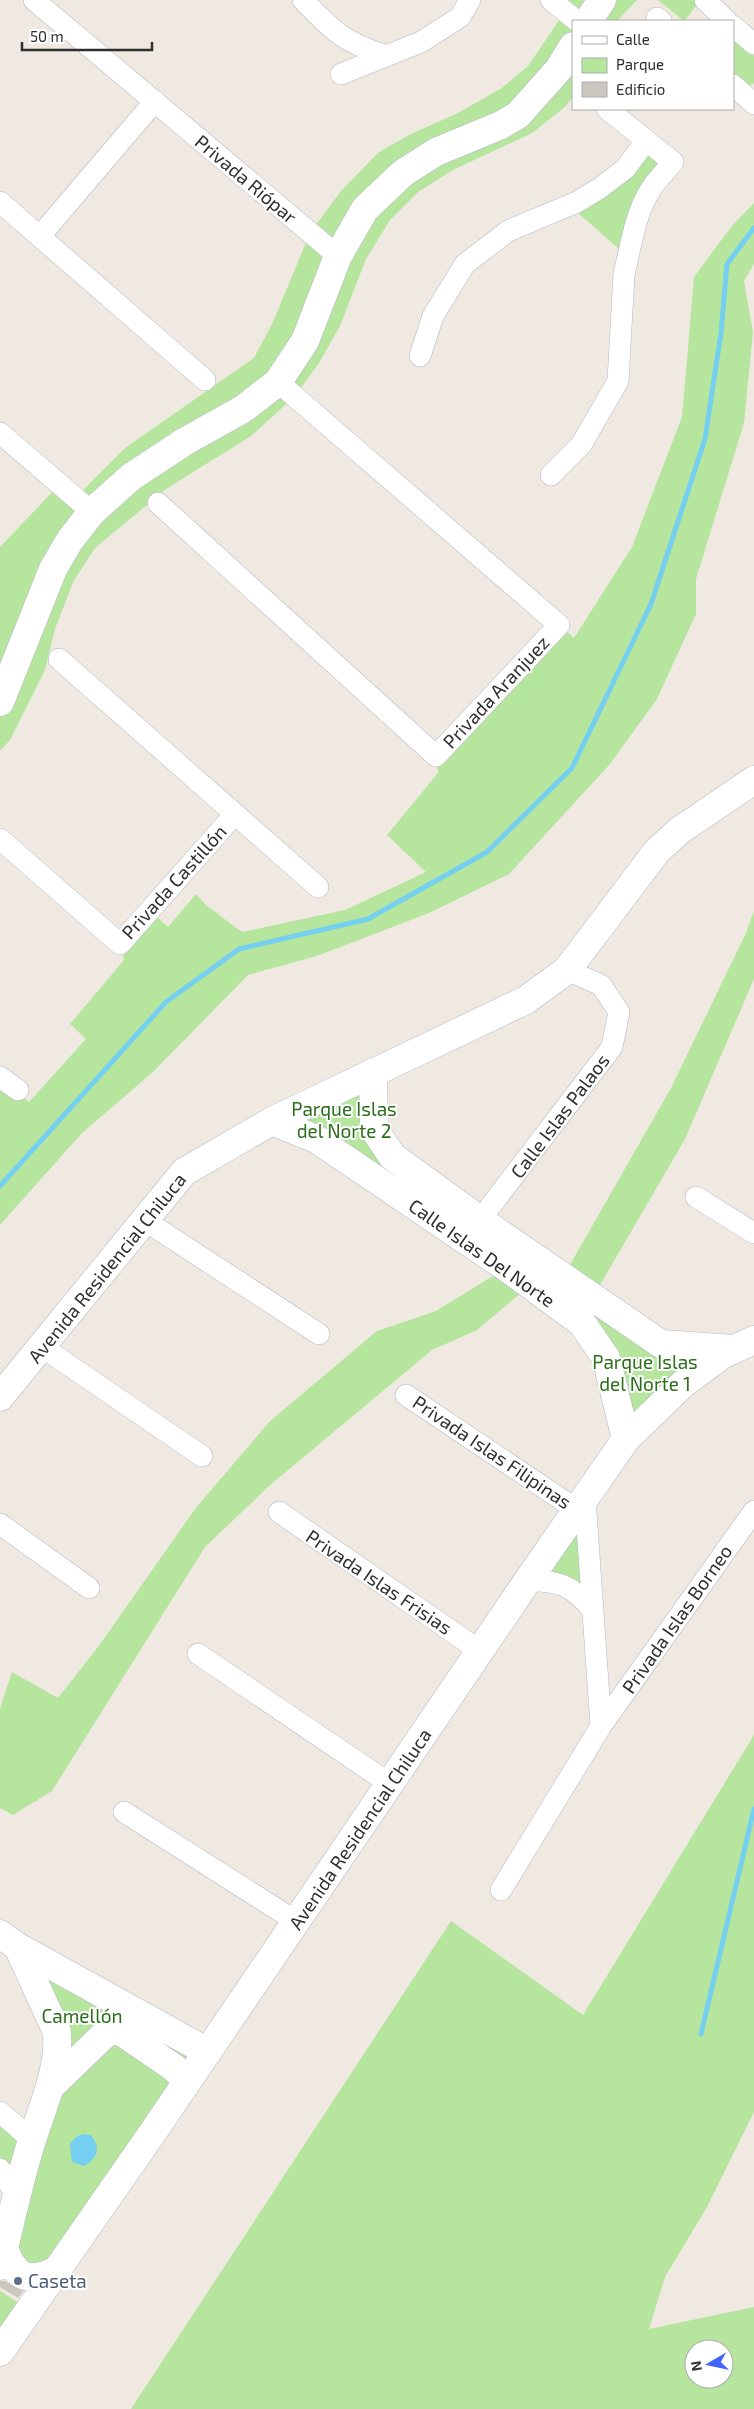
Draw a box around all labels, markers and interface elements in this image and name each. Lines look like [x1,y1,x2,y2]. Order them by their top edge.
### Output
scale bar [22,20,152,52]
legend [572,20,734,110]
text: 50 m [30,27,64,45]
text: Calle [616,30,650,48]
text: Parque [616,55,664,73]
text: Edificio [616,80,665,98]
street label: Privada Riópar [191,129,302,228]
street label: Privada Aranjuez [438,631,554,753]
street label: Privada Castillón [116,820,231,943]
street label: Calle Islas Palaos [505,1049,614,1182]
park label: Parque Islas del Norte 2 [291,1097,397,1142]
street label: Avenida Residencial Chiluca [23,1168,190,1367]
street label: Calle Islas Del Norte [405,1194,560,1312]
park label: Parque Islas del Norte 1 [592,1350,698,1395]
street label: Privada Islas Filipinas [409,1390,576,1513]
street label: Privada Islas Frisias [302,1524,457,1639]
street label: Privada Islas Borneo [617,1540,737,1698]
street label: Avenida Residencial Chiluca [284,1724,436,1934]
park label: Camellón [41,2004,123,2027]
place label: Caseta [28,2269,87,2292]
marker: Caseta [12,2275,24,2287]
north arrow [684,2339,734,2389]
text: N [686,2360,705,2372]

